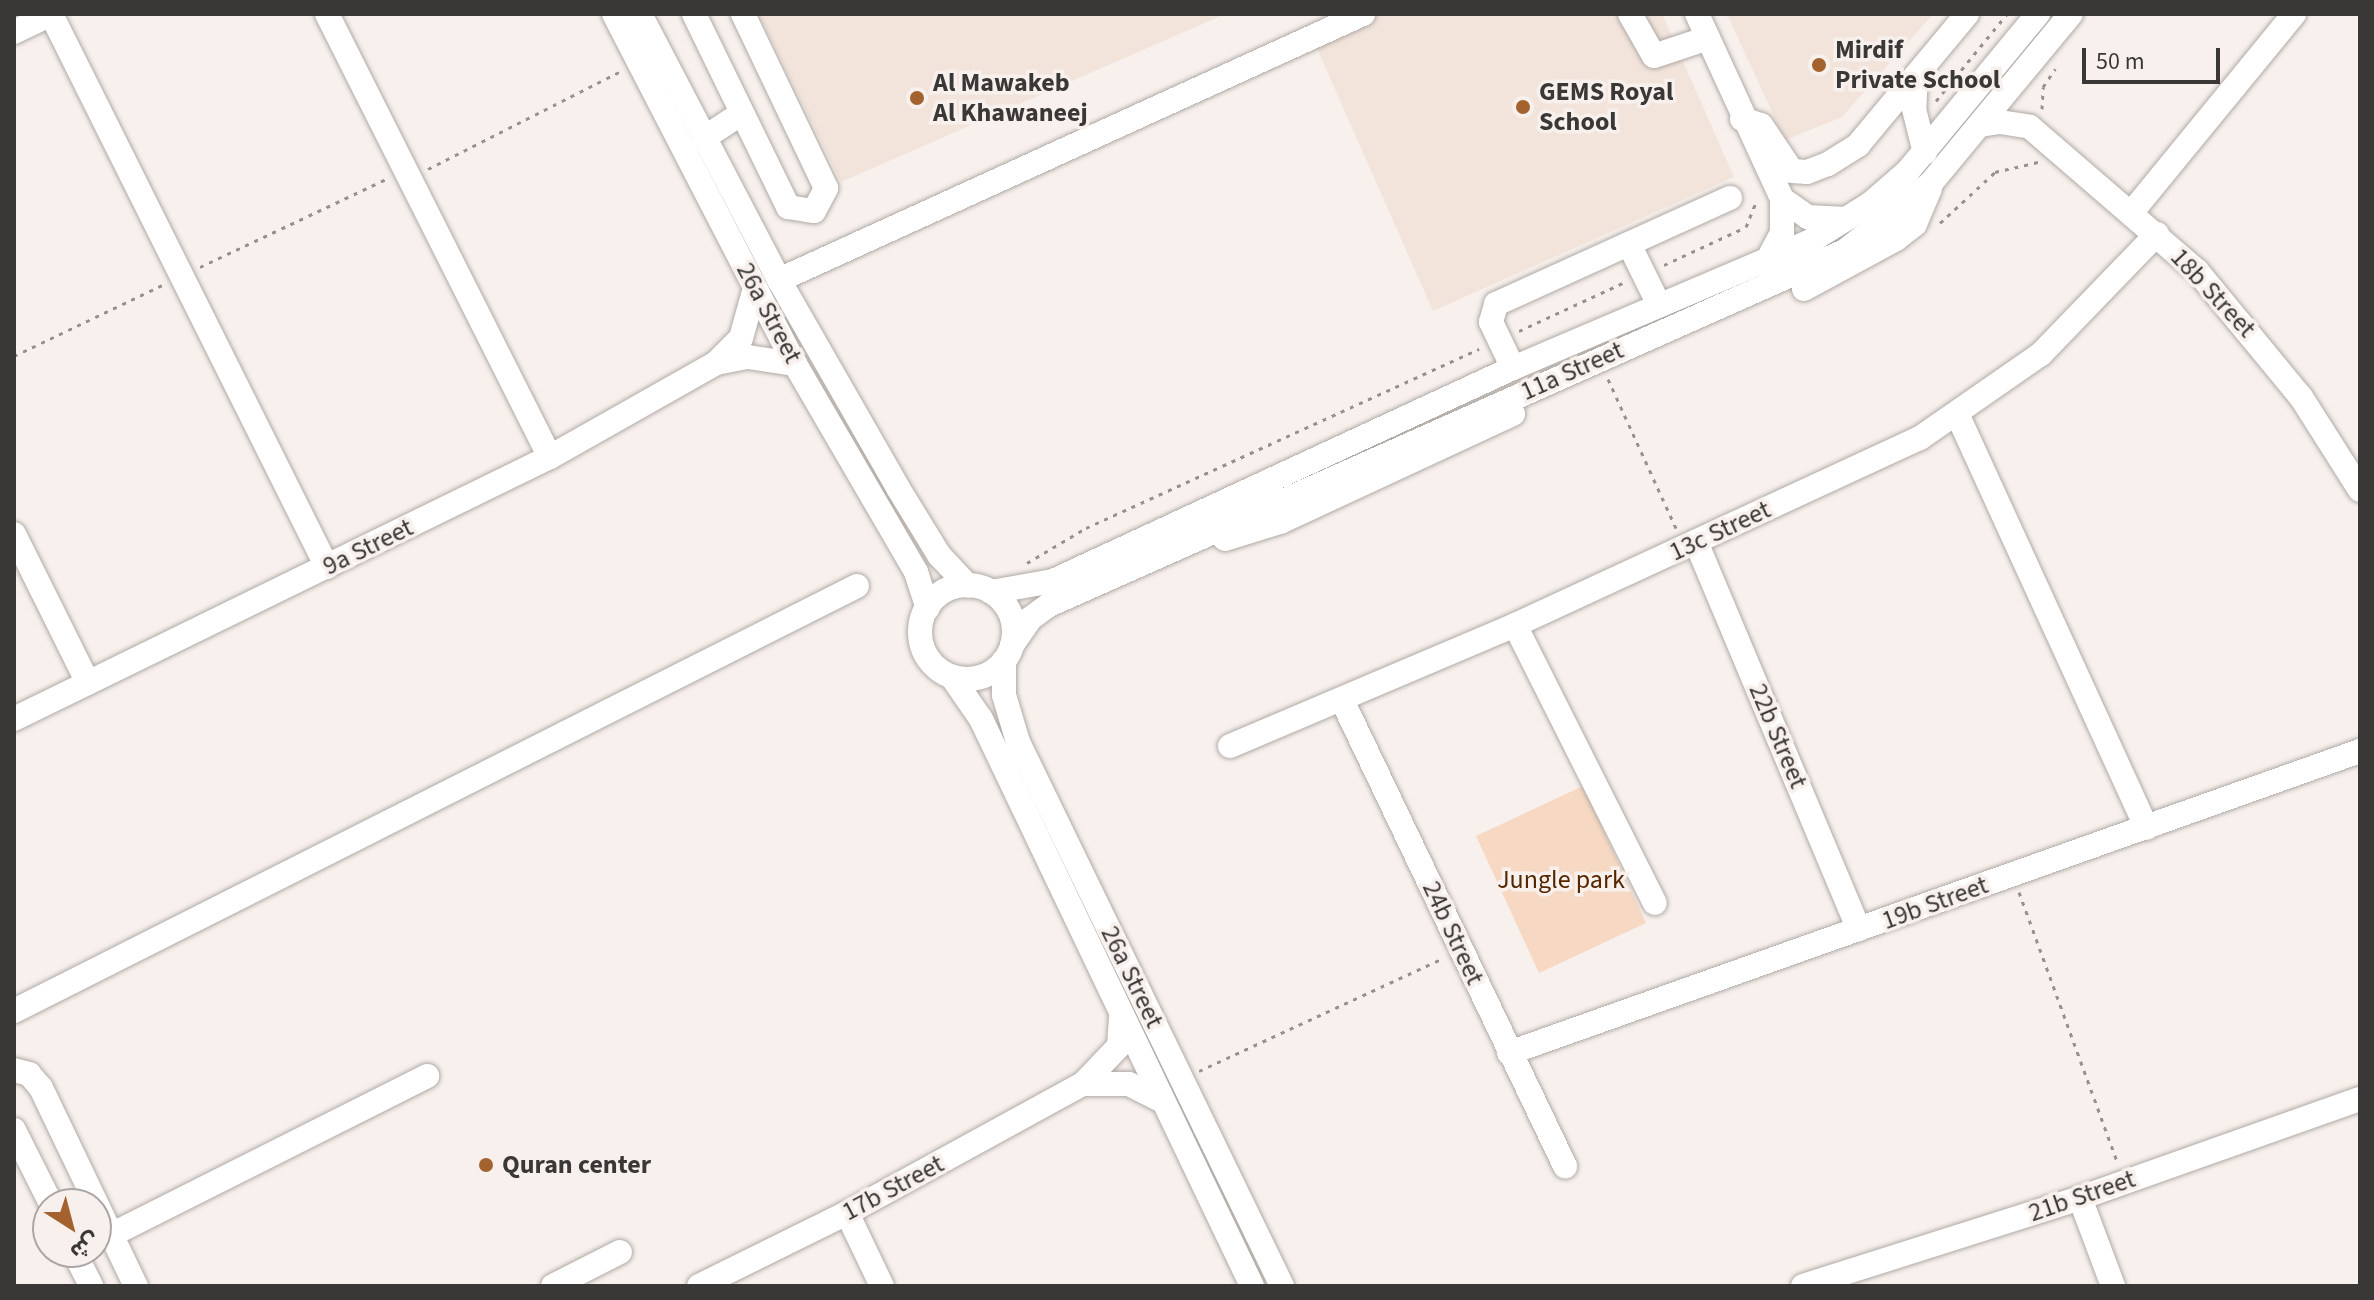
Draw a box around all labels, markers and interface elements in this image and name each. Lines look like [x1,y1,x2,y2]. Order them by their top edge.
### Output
scale bar [2086,32,2224,82]
place label: Mirdif Private School [1835,34,2000,96]
text: 50 m [2096,44,2145,79]
marker: Mirdif Private School [1810,56,1828,74]
place label: Al Mawakeb Al Khawaneej [933,67,1088,128]
place label: GEMS Royal School [1539,76,1673,138]
marker: Al Mawakeb Al Khawaneej [908,89,926,107]
marker: GEMS Royal School [1514,98,1532,116]
street label: 18b Street [2164,242,2262,344]
street label: 26a Street [730,257,808,369]
street label: 11a Street [1516,335,1628,407]
street label: 13c Street [1664,494,1776,568]
street label: 9a Street [318,512,418,582]
street label: 22b Street [1742,679,1814,793]
park label: Jungle park [1497,864,1625,896]
street label: 19b Street [1878,869,1992,937]
street label: 24b Street [1415,876,1491,990]
street label: 26a Street [1094,921,1170,1033]
street label: 17b Street [837,1148,949,1228]
place label: Quran center [502,1149,651,1181]
marker: Quran center [477,1156,495,1174]
street label: 21b Street [2025,1163,2139,1229]
north arrow [32,1188,112,1268]
text: ش [63,1224,107,1268]

